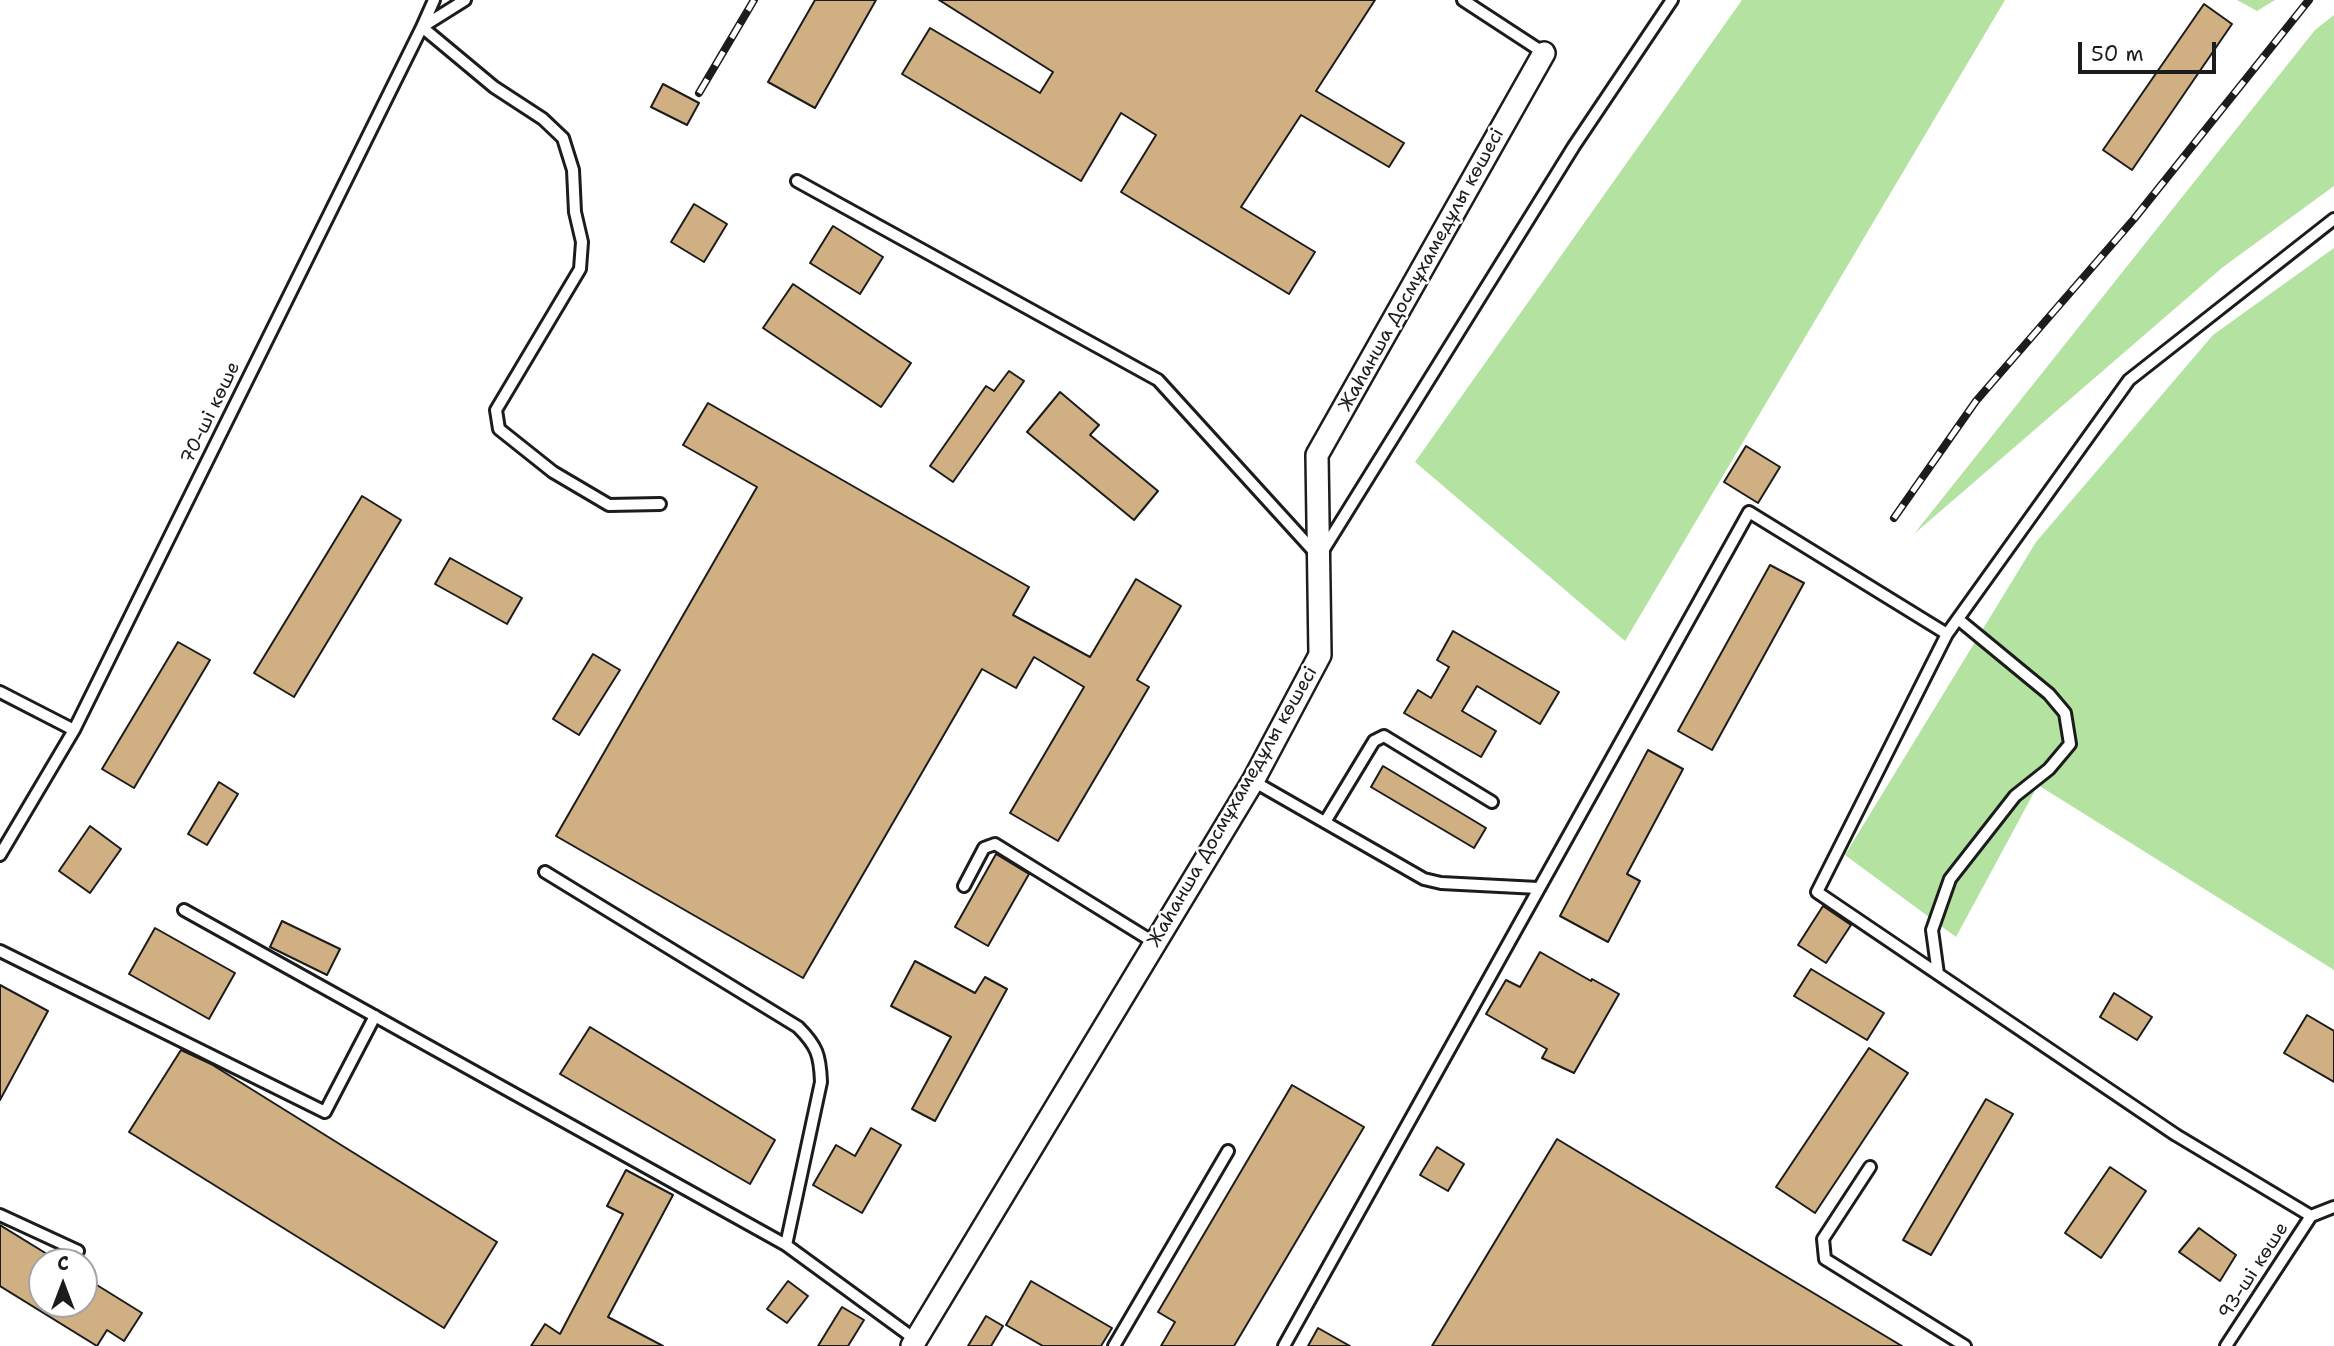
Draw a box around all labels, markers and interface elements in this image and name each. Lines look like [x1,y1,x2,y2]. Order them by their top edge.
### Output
scale bar [2082,28,2220,72]
text: 50 m [2091,40,2144,68]
street label: Жаһанша Досмұхамедұлы көшесі [1334,125,1510,415]
street label: 70-ші көше [176,358,246,468]
street label: Жаһанша Досмұхамедұлы көшесі [1143,663,1323,951]
street label: 93-ші көше [2214,1218,2294,1324]
north arrow [28,1248,98,1318]
text: С [57,1251,69,1276]

